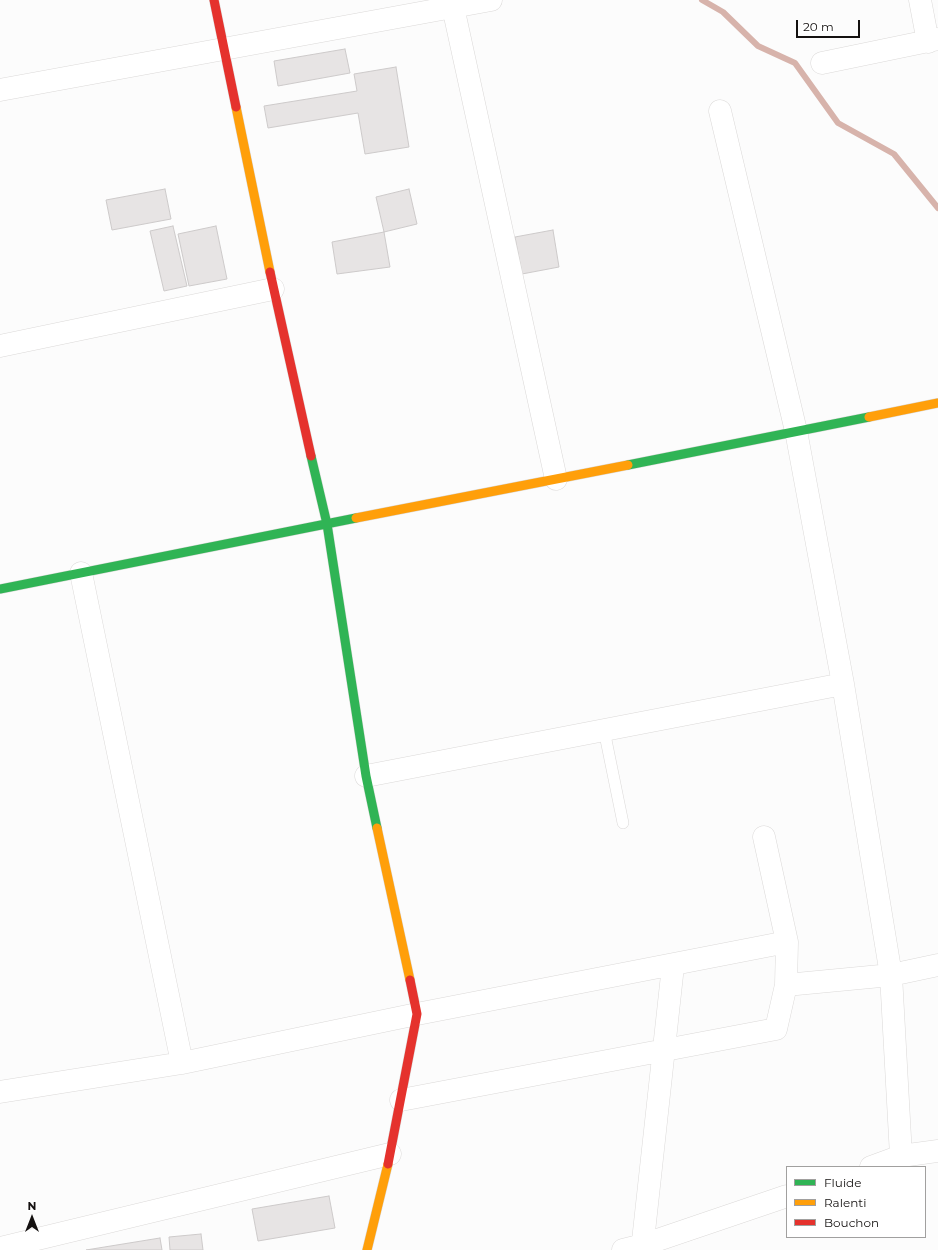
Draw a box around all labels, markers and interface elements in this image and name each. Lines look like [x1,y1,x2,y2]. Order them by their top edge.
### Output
scale bar [798,12,862,38]
text: 20 m [803,19,834,34]
legend [786,1166,926,1238]
text: Fluide [824,1175,862,1190]
text: Ralenti [824,1195,866,1210]
north arrow [12,1198,52,1238]
text: N [28,1199,36,1213]
text: Bouchon [824,1215,879,1230]

